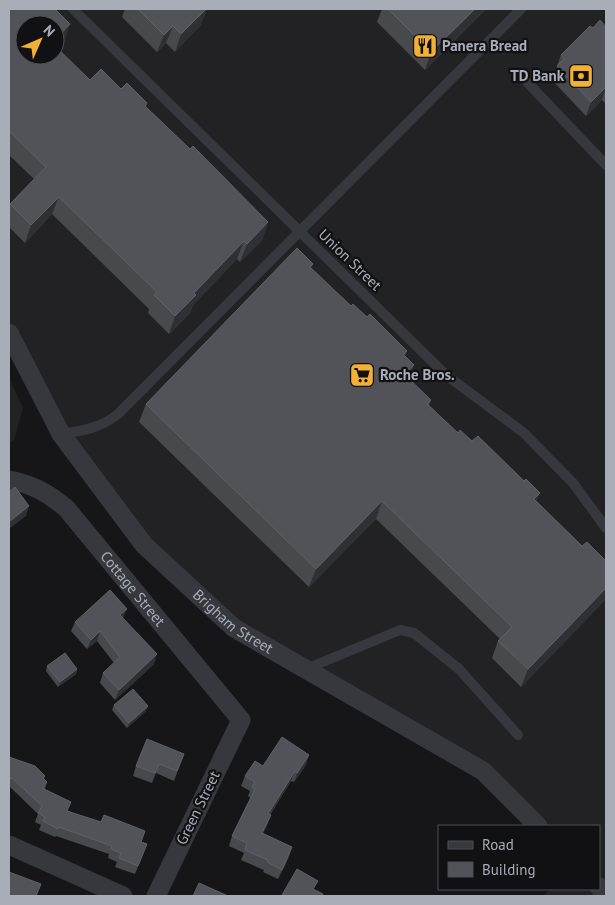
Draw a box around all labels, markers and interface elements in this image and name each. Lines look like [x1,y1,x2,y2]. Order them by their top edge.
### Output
north arrow [15,15,65,65]
text: N [40,21,59,40]
restaurant icon: Panera Bread [412,33,438,59]
place label: Panera Bread [442,36,527,55]
bank icon: TD Bank [568,63,594,89]
place label: TD Bank [510,66,565,85]
street label: Union Street [315,225,386,294]
supermarket icon: Roche Bros. [349,362,375,388]
place label: Roche Bros. [380,365,455,384]
street label: Cottage Street [96,547,170,630]
street label: Brigham Street [189,585,277,657]
street label: Green Street [172,768,224,848]
legend [438,825,600,890]
text: Road [482,835,514,854]
text: Building [482,860,536,879]

